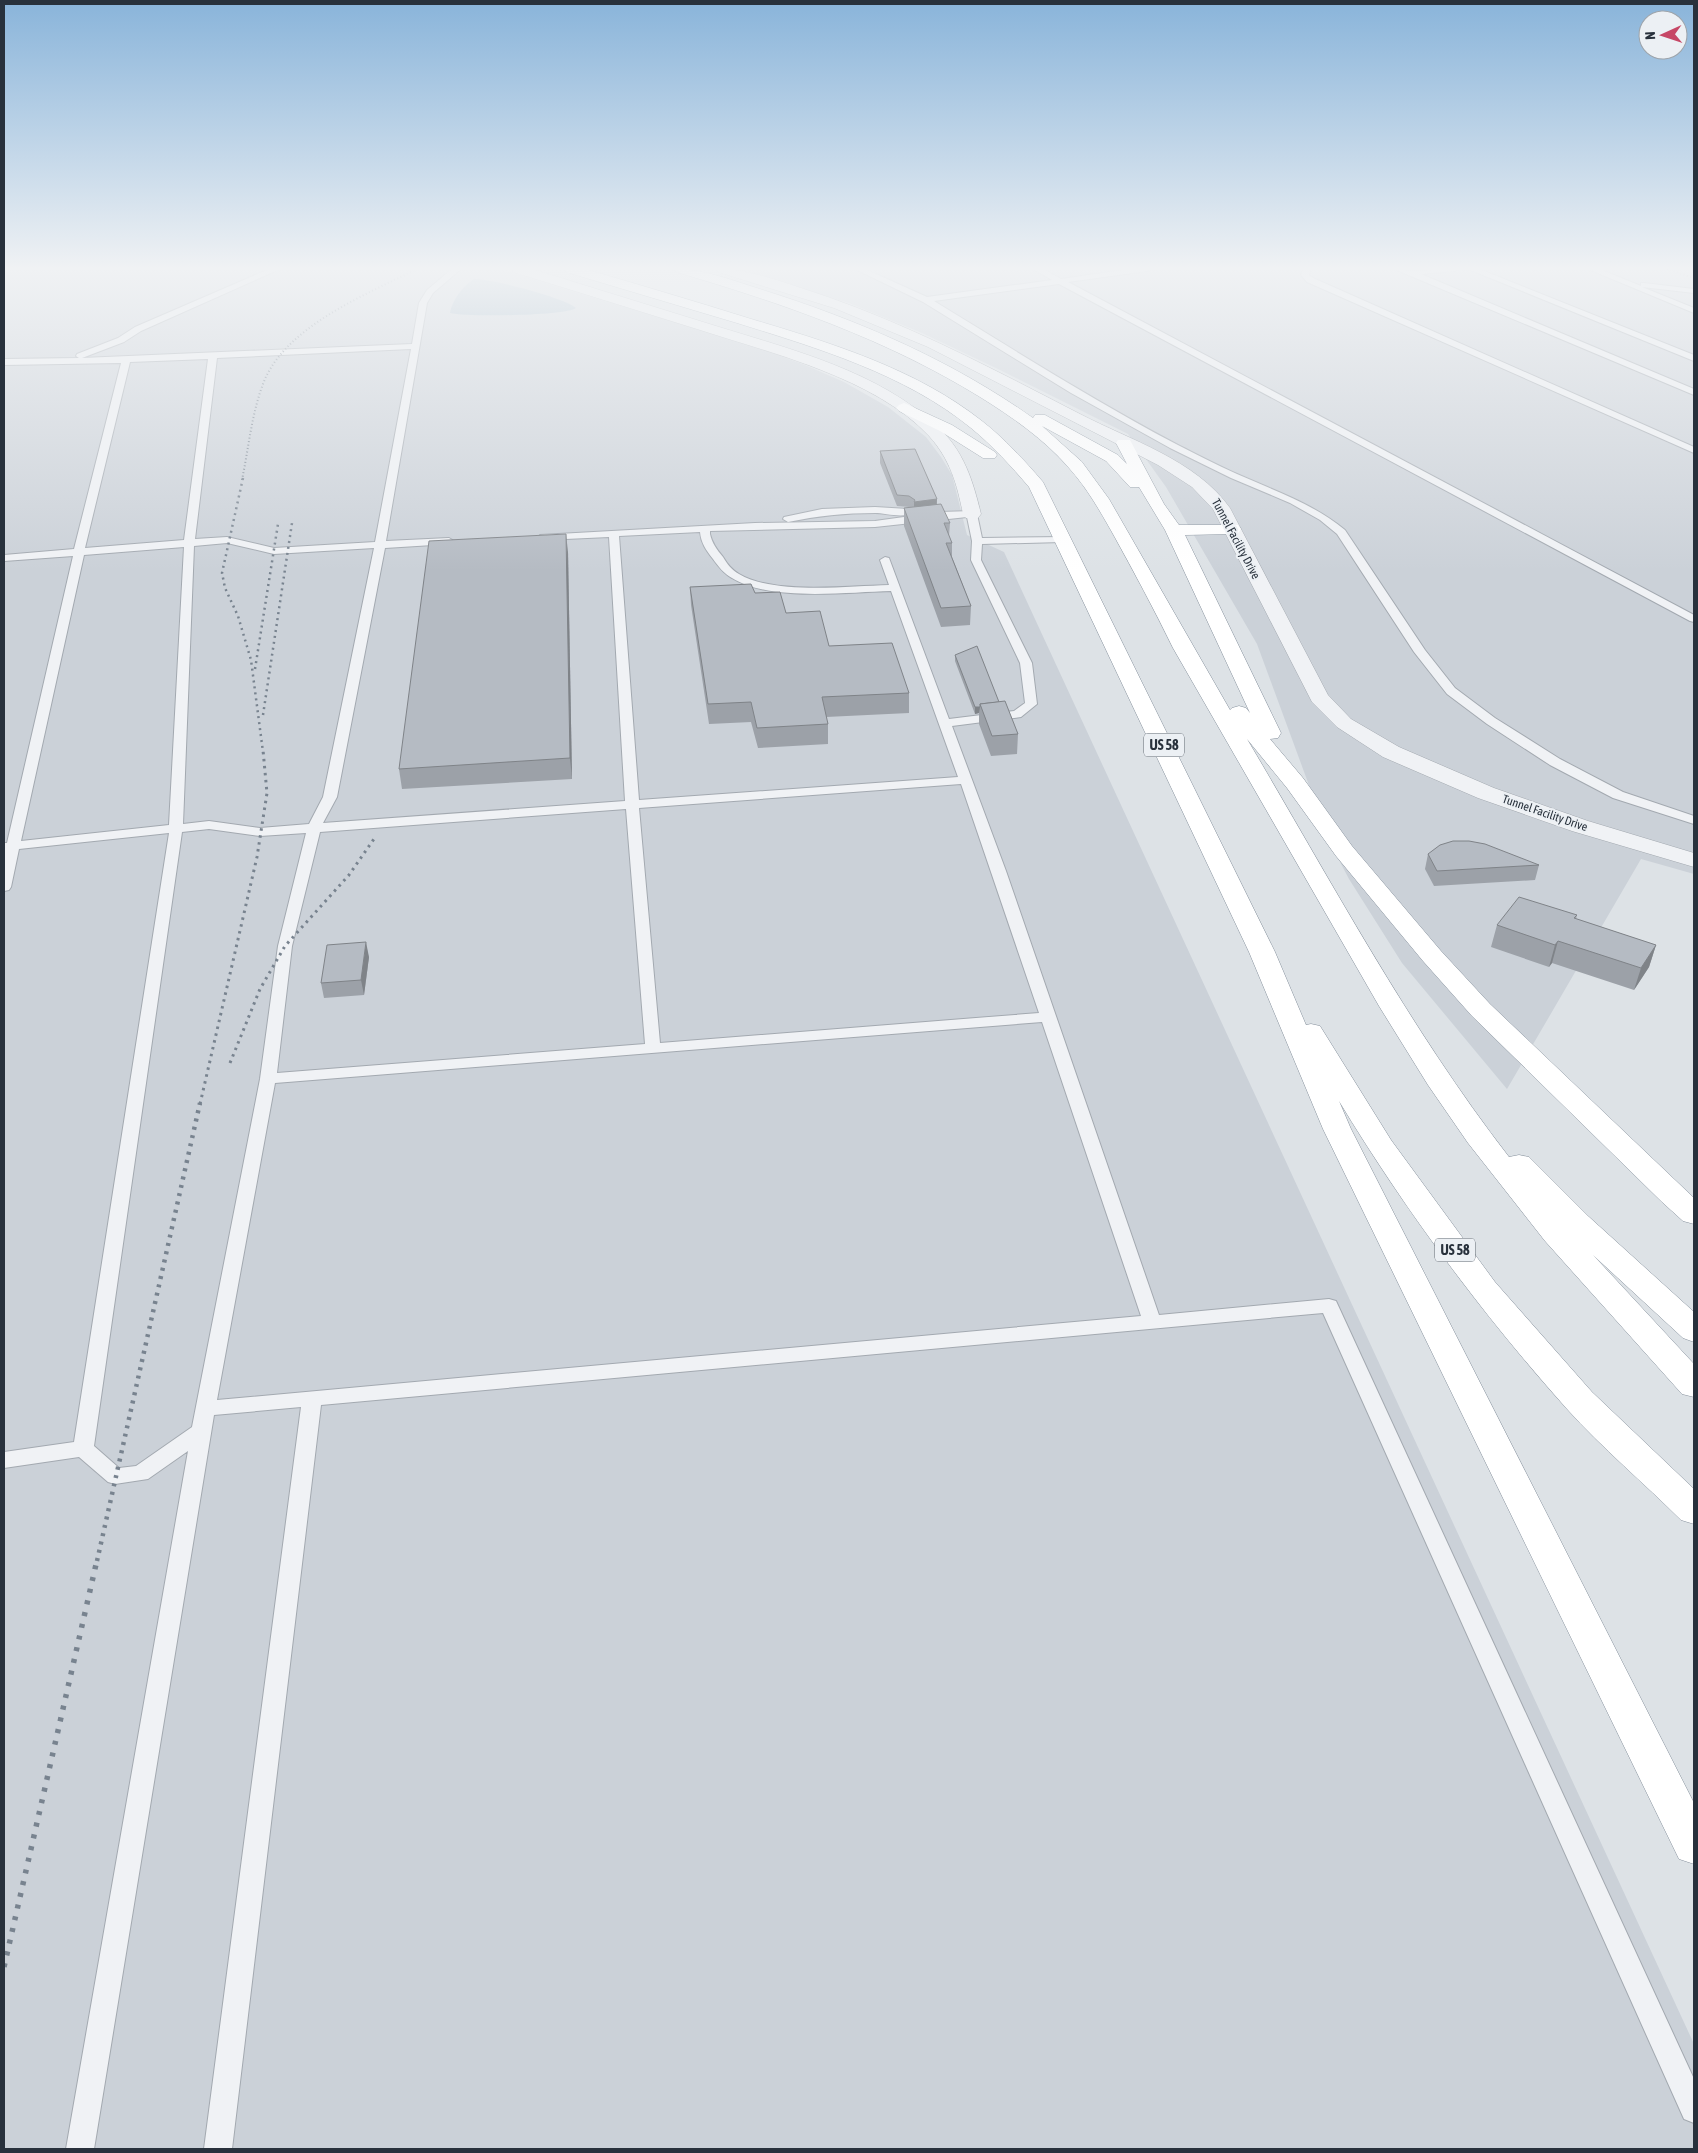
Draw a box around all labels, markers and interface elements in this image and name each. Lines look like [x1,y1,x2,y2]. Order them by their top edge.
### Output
north arrow [1638,10,1688,60]
text: N [1642,31,1658,40]
street label: Tunnel Facility Drive [1209,496,1263,582]
road number: US 58 [1144,734,1184,756]
street label: Tunnel Facility Drive [1501,792,1589,834]
road number: US 58 [1435,1238,1475,1262]

